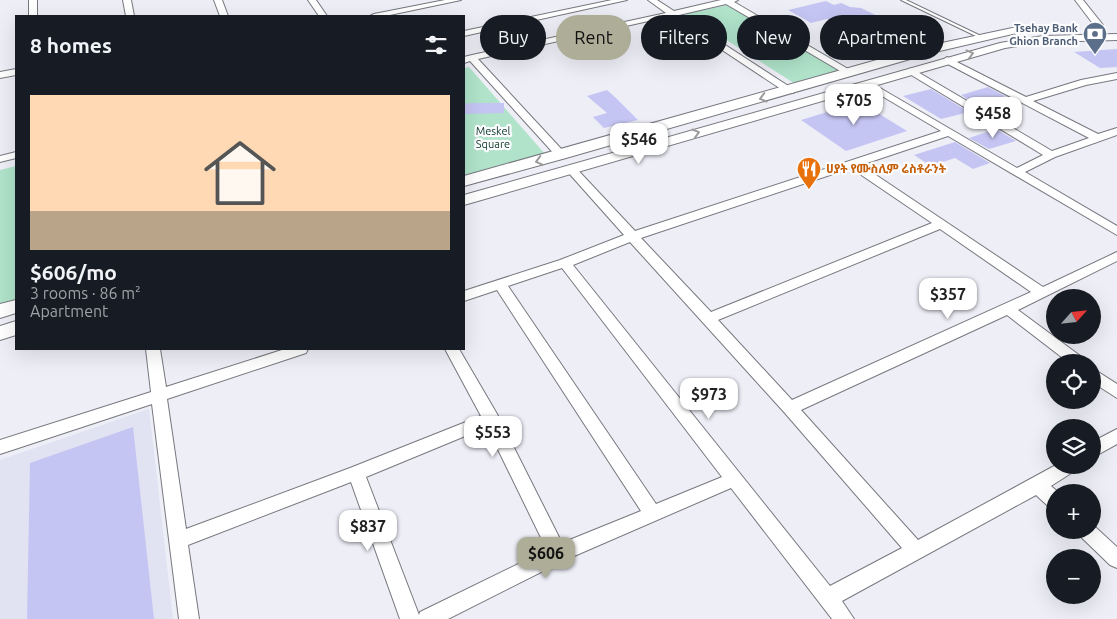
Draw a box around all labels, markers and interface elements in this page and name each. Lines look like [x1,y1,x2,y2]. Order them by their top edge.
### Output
chip: Buy [480,15,546,60]
chip: Rent [556,15,631,60]
chip: Filters [641,15,727,60]
chip: New [737,15,810,60]
chip: Apartment [820,15,944,60]
bank icon: Tsehay Bank Ghion Branch [1082,21,1108,55]
place label: Tsehay Bank Ghion Branch [1009,22,1079,47]
icon: filters [422,31,450,59]
text: 8 homes [30,33,112,57]
one-way arrow [965,49,974,60]
pin: $705 [824,84,884,126]
text: $705 [836,91,872,109]
one-way arrow [758,92,767,103]
pin: $458 [963,96,1023,139]
text: $458 [975,104,1011,122]
pin: $546 [609,122,669,165]
park label: Meskel Square [476,125,510,150]
icon: home [195,128,285,218]
one-way arrow [691,129,699,139]
text: $546 [621,130,657,148]
one-way arrow [534,155,543,166]
restaurant icon: ሀያት የሙስሊም ሬስቶራንት [796,156,822,190]
place label: ሀያት የሙስሊም ሬስቶራንት [826,162,947,175]
text: $606/mo [30,260,117,284]
pin: $357 [918,278,978,320]
text: 3 rooms · 86 m² [30,284,141,302]
text: $357 [930,285,966,303]
north arrow [1046,289,1101,344]
map controls [1046,289,1101,604]
text: Apartment [30,302,108,320]
button: locate [1046,354,1101,409]
pin: $973 [679,378,739,420]
text: $973 [691,385,727,403]
pin: $553 [463,416,523,458]
button: layers [1046,419,1101,474]
text: $553 [475,423,511,441]
button: + [1046,484,1101,539]
pin: $837 [338,510,398,552]
text: $837 [350,517,386,535]
pin: $606 [516,536,576,579]
text: $606 [528,544,564,562]
button: − [1046,549,1101,604]

